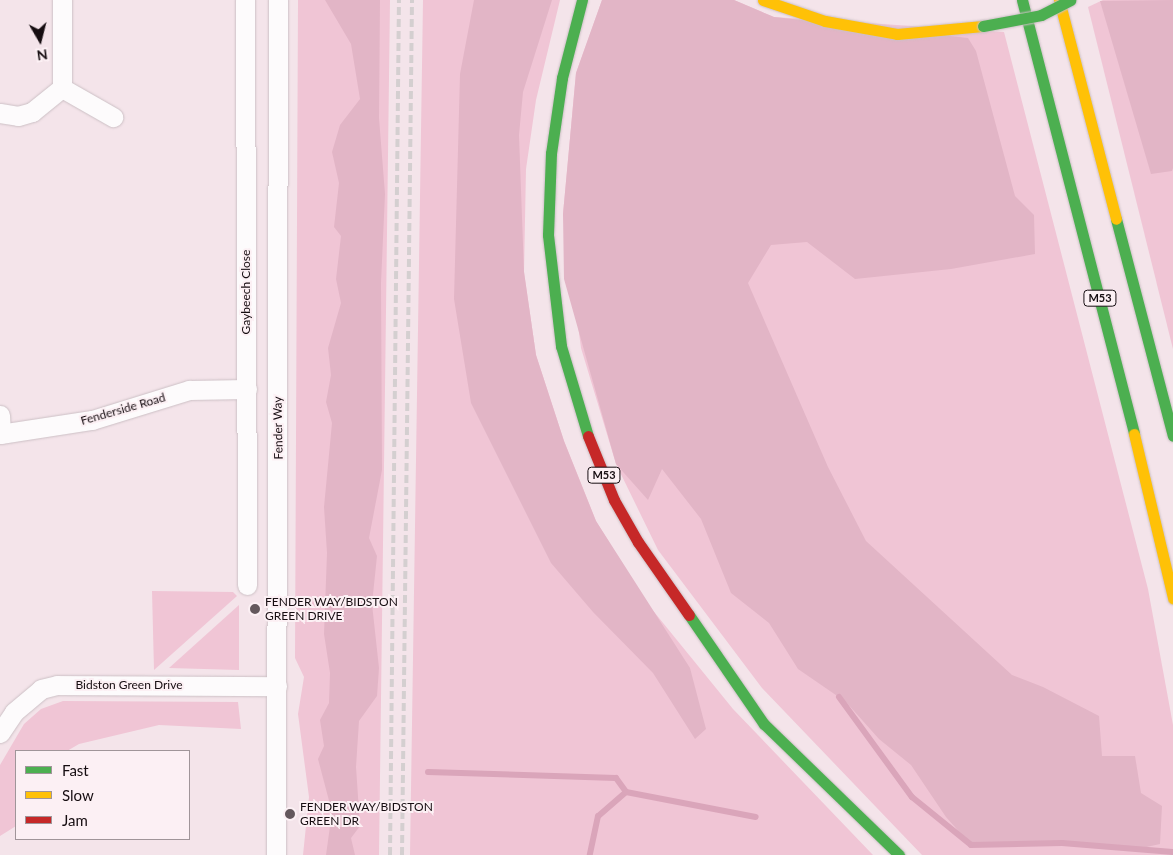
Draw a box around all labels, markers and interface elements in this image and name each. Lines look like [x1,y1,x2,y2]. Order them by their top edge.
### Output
north arrow [15,15,65,65]
text: N [36,46,49,65]
street label: Gaybeech Close [239,250,253,334]
road number: M53 [1082,290,1118,306]
street label: Fenderside Road [79,390,167,428]
street label: Fender Way [270,396,286,460]
road number: M53 [586,466,622,484]
place label: FENDER WAY/BIDSTON GREEN DRIVE [265,595,398,623]
marker: FENDER WAY/BIDSTON GREEN DRIVE [249,603,261,615]
street label: Bidston Green Drive [75,678,183,692]
legend [15,750,190,840]
text: Fast [62,761,89,779]
text: Slow [62,786,94,804]
place label: FENDER WAY/BIDSTON GREEN DR [300,800,433,828]
marker: FENDER WAY/BIDSTON GREEN DR [284,808,296,820]
text: Jam [62,811,88,829]

